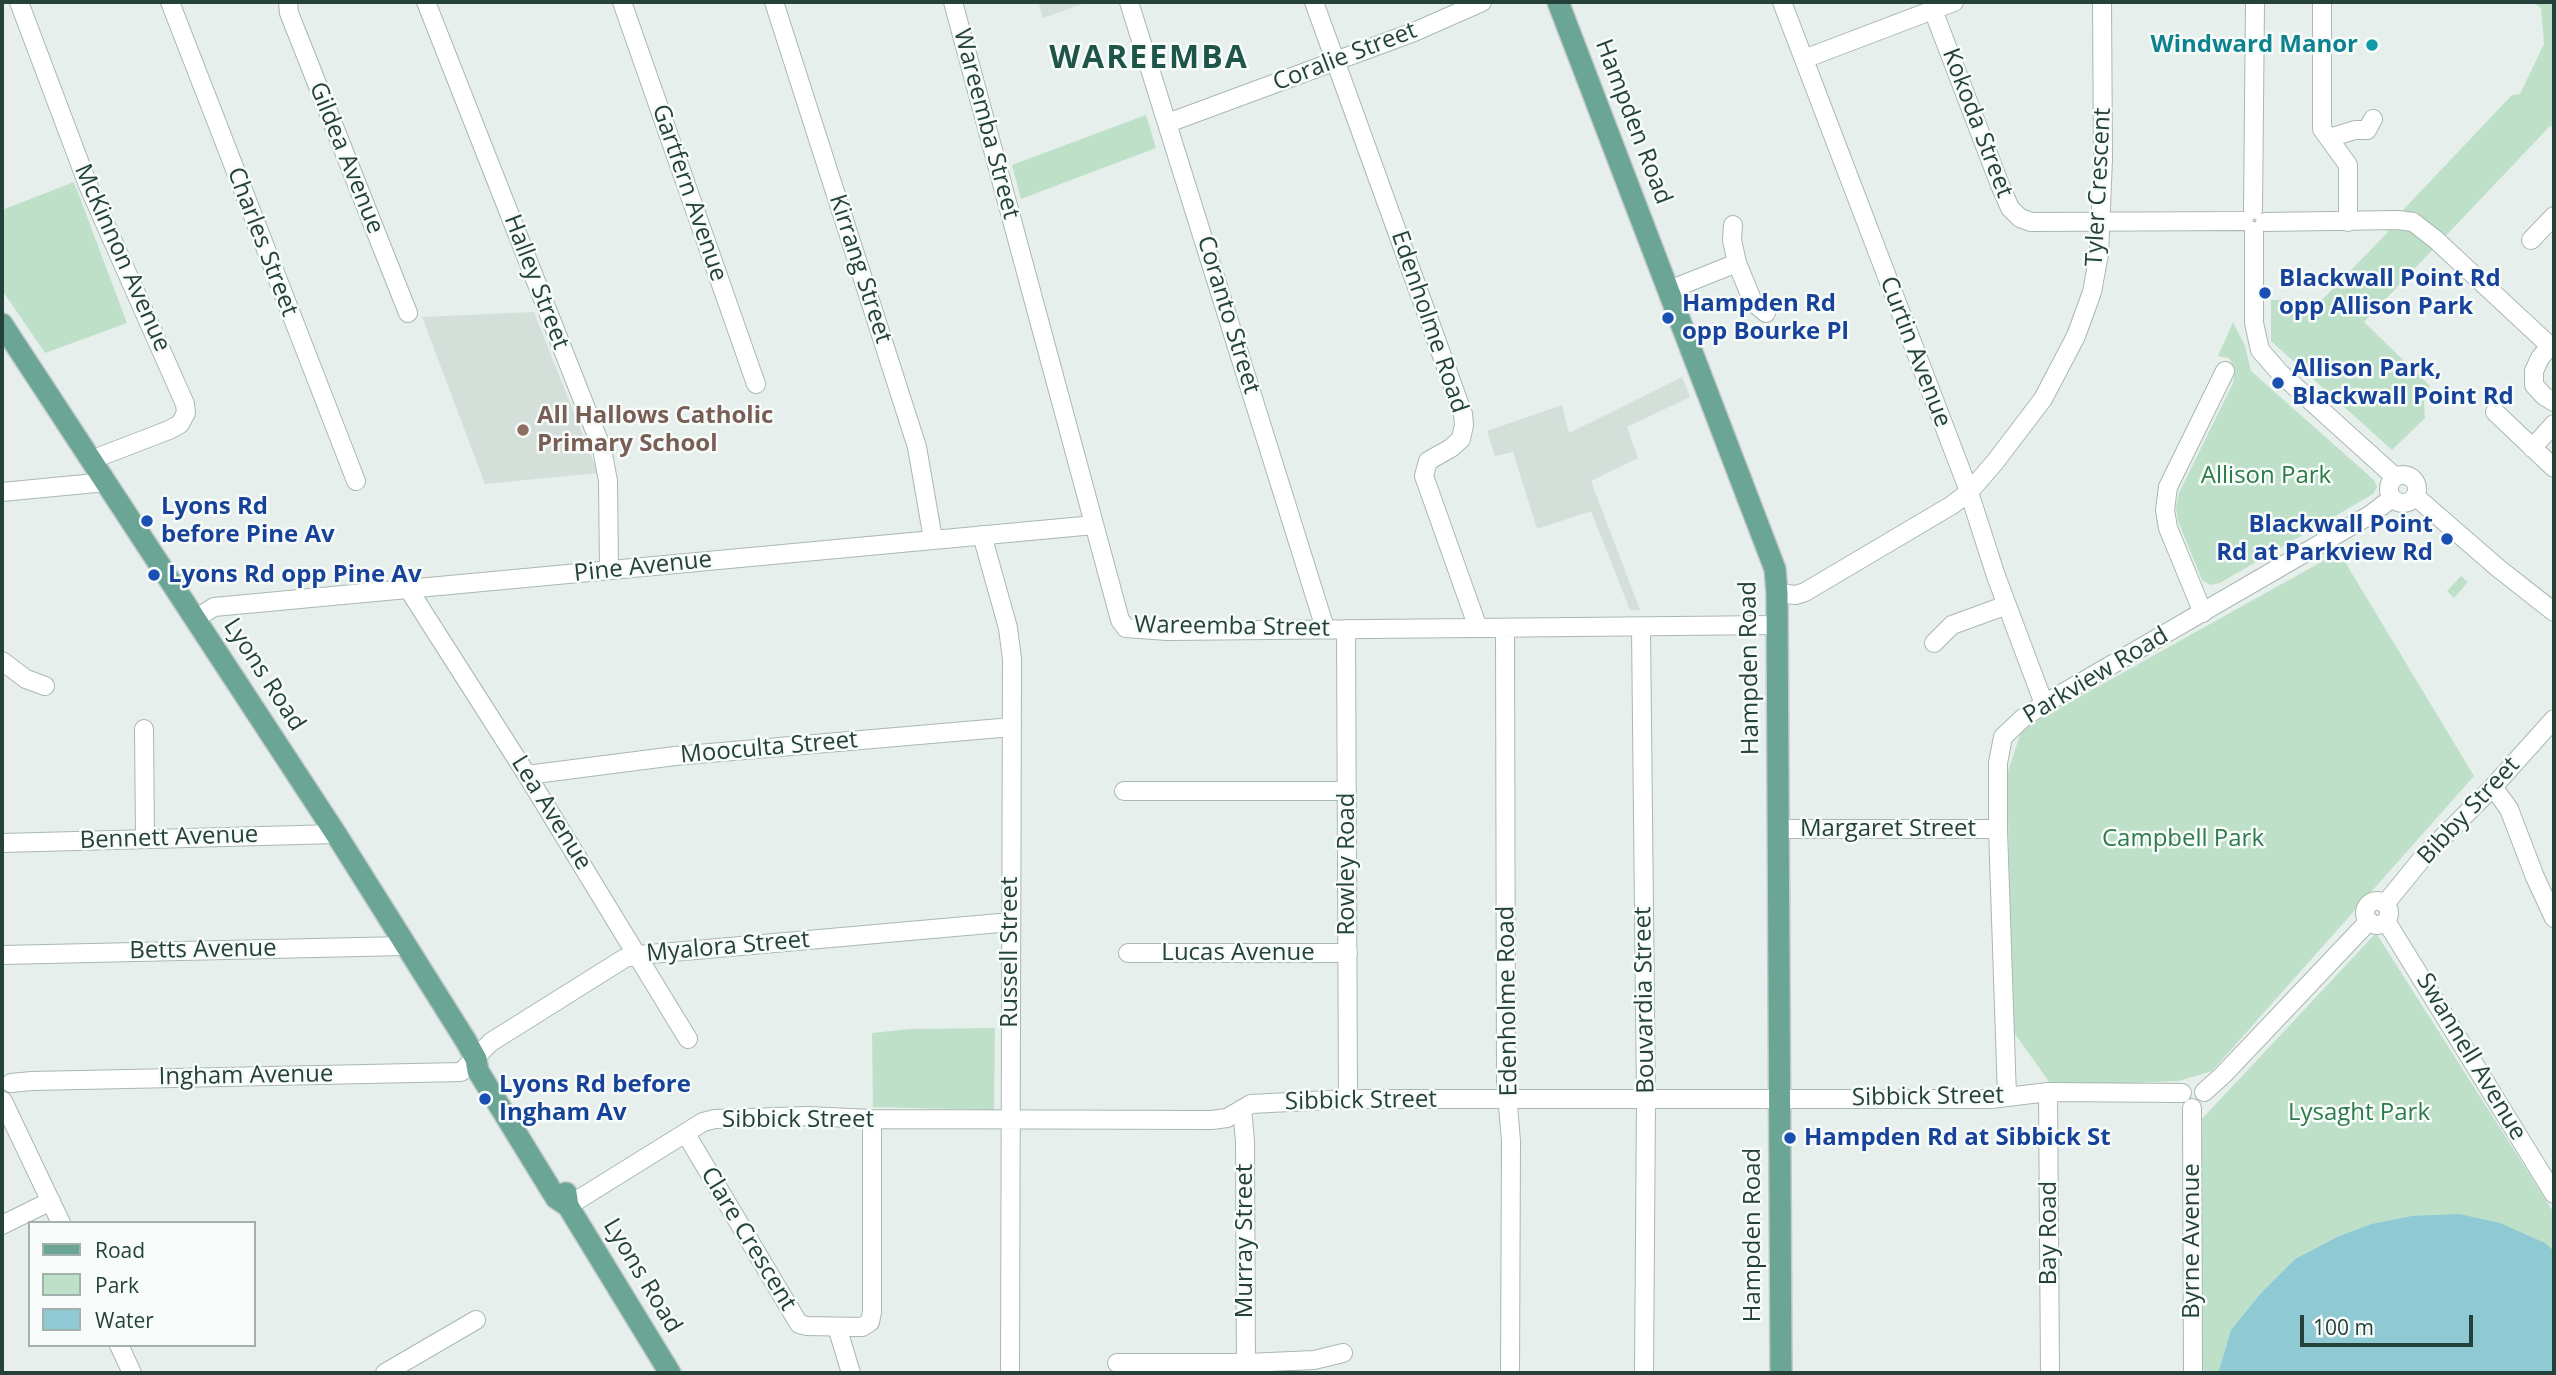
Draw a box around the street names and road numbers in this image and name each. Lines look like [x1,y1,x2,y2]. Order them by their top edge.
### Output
street label: Coralie Street [1269,16,1421,98]
street label: Wareemba Street [947,26,1025,222]
street label: Hampden Road [1588,35,1678,209]
street label: Kokoda Street [1935,44,2019,202]
street label: Gildea Avenue [303,78,389,238]
street label: Gartfern Avenue [645,101,733,285]
street label: Tyler Crescent [2080,107,2118,267]
street label: McKinnon Avenue [68,160,176,356]
street label: Charles Street [220,163,304,321]
street label: Kirrang Street [822,191,898,347]
street label: Halley Street [497,211,575,353]
street label: Edenholme Road [1384,227,1474,417]
street label: Coranto Street [1190,233,1266,397]
street label: Curtin Avenue [1873,273,1957,431]
street label: Pine Avenue [573,545,713,589]
street label: Hampden Road [1734,581,1766,755]
street label: Wareemba Street [1134,611,1330,643]
street label: Lyons Road [217,613,311,737]
street label: Parkview Road [2018,621,2174,731]
street label: Mooculta Street [679,726,859,770]
street label: Lea Avenue [505,751,597,875]
street label: Bibby Street [2412,751,2526,871]
street label: Rowley Road [1333,793,1361,935]
street label: Margaret Street [1800,815,1976,843]
street label: Bennett Avenue [79,820,259,856]
street label: Russell Street [996,876,1024,1028]
street label: Edenholme Road [1492,905,1524,1097]
street label: Bouvardia Street [1629,906,1661,1094]
street label: Myalora Street [645,926,811,968]
street label: Betts Avenue [129,934,277,966]
street label: Lucas Avenue [1161,939,1315,967]
street label: Swannell Avenue [2410,968,2532,1146]
street label: Ingham Avenue [159,1060,333,1092]
street label: Sibbick Street [1852,1081,2004,1113]
street label: Sibbick Street [1285,1085,1437,1117]
street label: Sibbick Street [722,1106,874,1134]
street label: Hampden Road [1739,1148,1767,1322]
street label: Clare Crescent [694,1162,802,1316]
street label: Byrne Avenue [2178,1163,2206,1319]
street label: Murray Street [1231,1164,1259,1318]
street label: Bay Road [2035,1181,2063,1285]
street label: Lyons Road [597,1213,687,1339]

